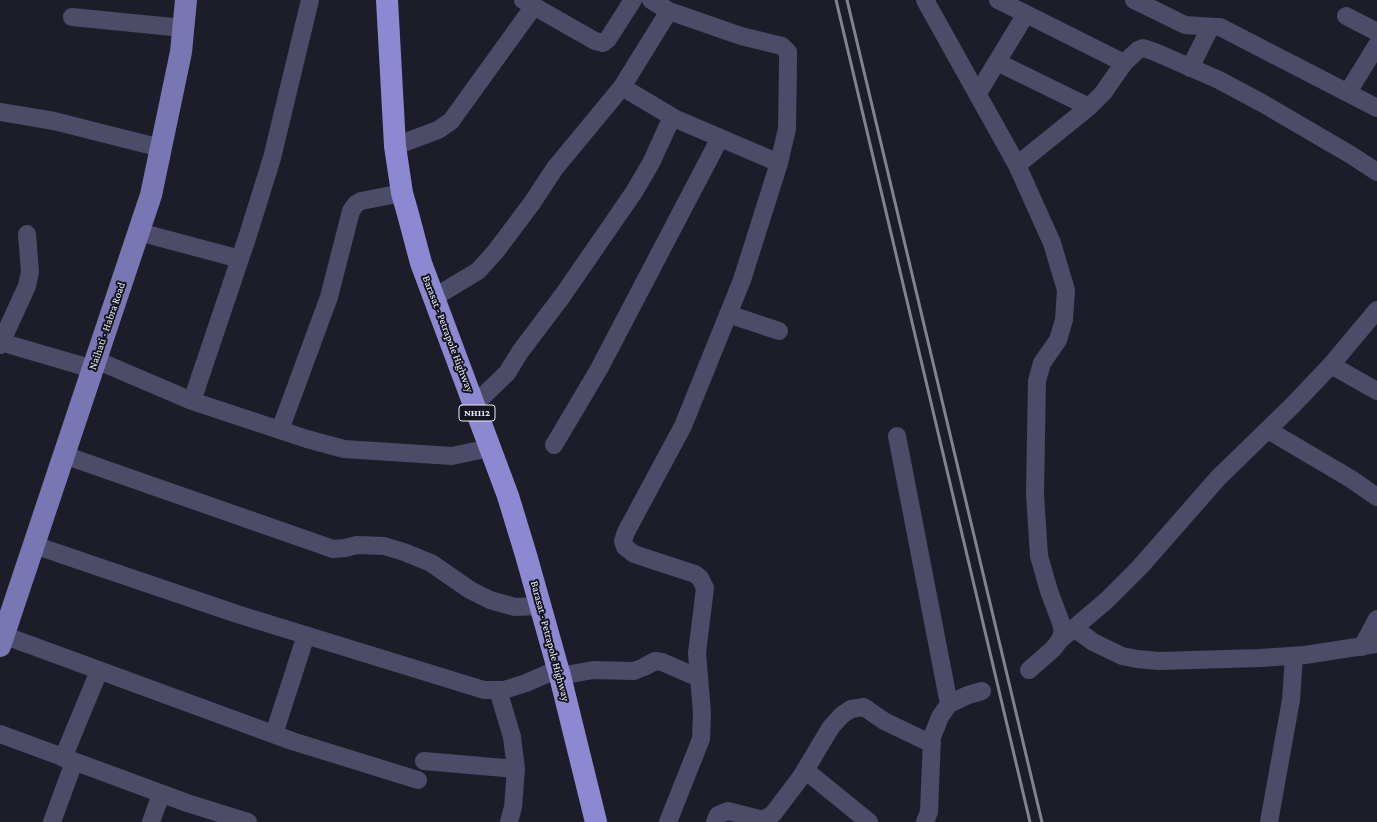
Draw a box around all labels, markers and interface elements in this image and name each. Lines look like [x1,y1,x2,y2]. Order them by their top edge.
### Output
street label: Barasat - Petrapole Highway [420,274,476,394]
street label: Naihati - Habra Road [86,280,128,372]
road number: NH112 [459,405,495,421]
street label: Barasat - Petrapole Highway [528,579,572,703]

